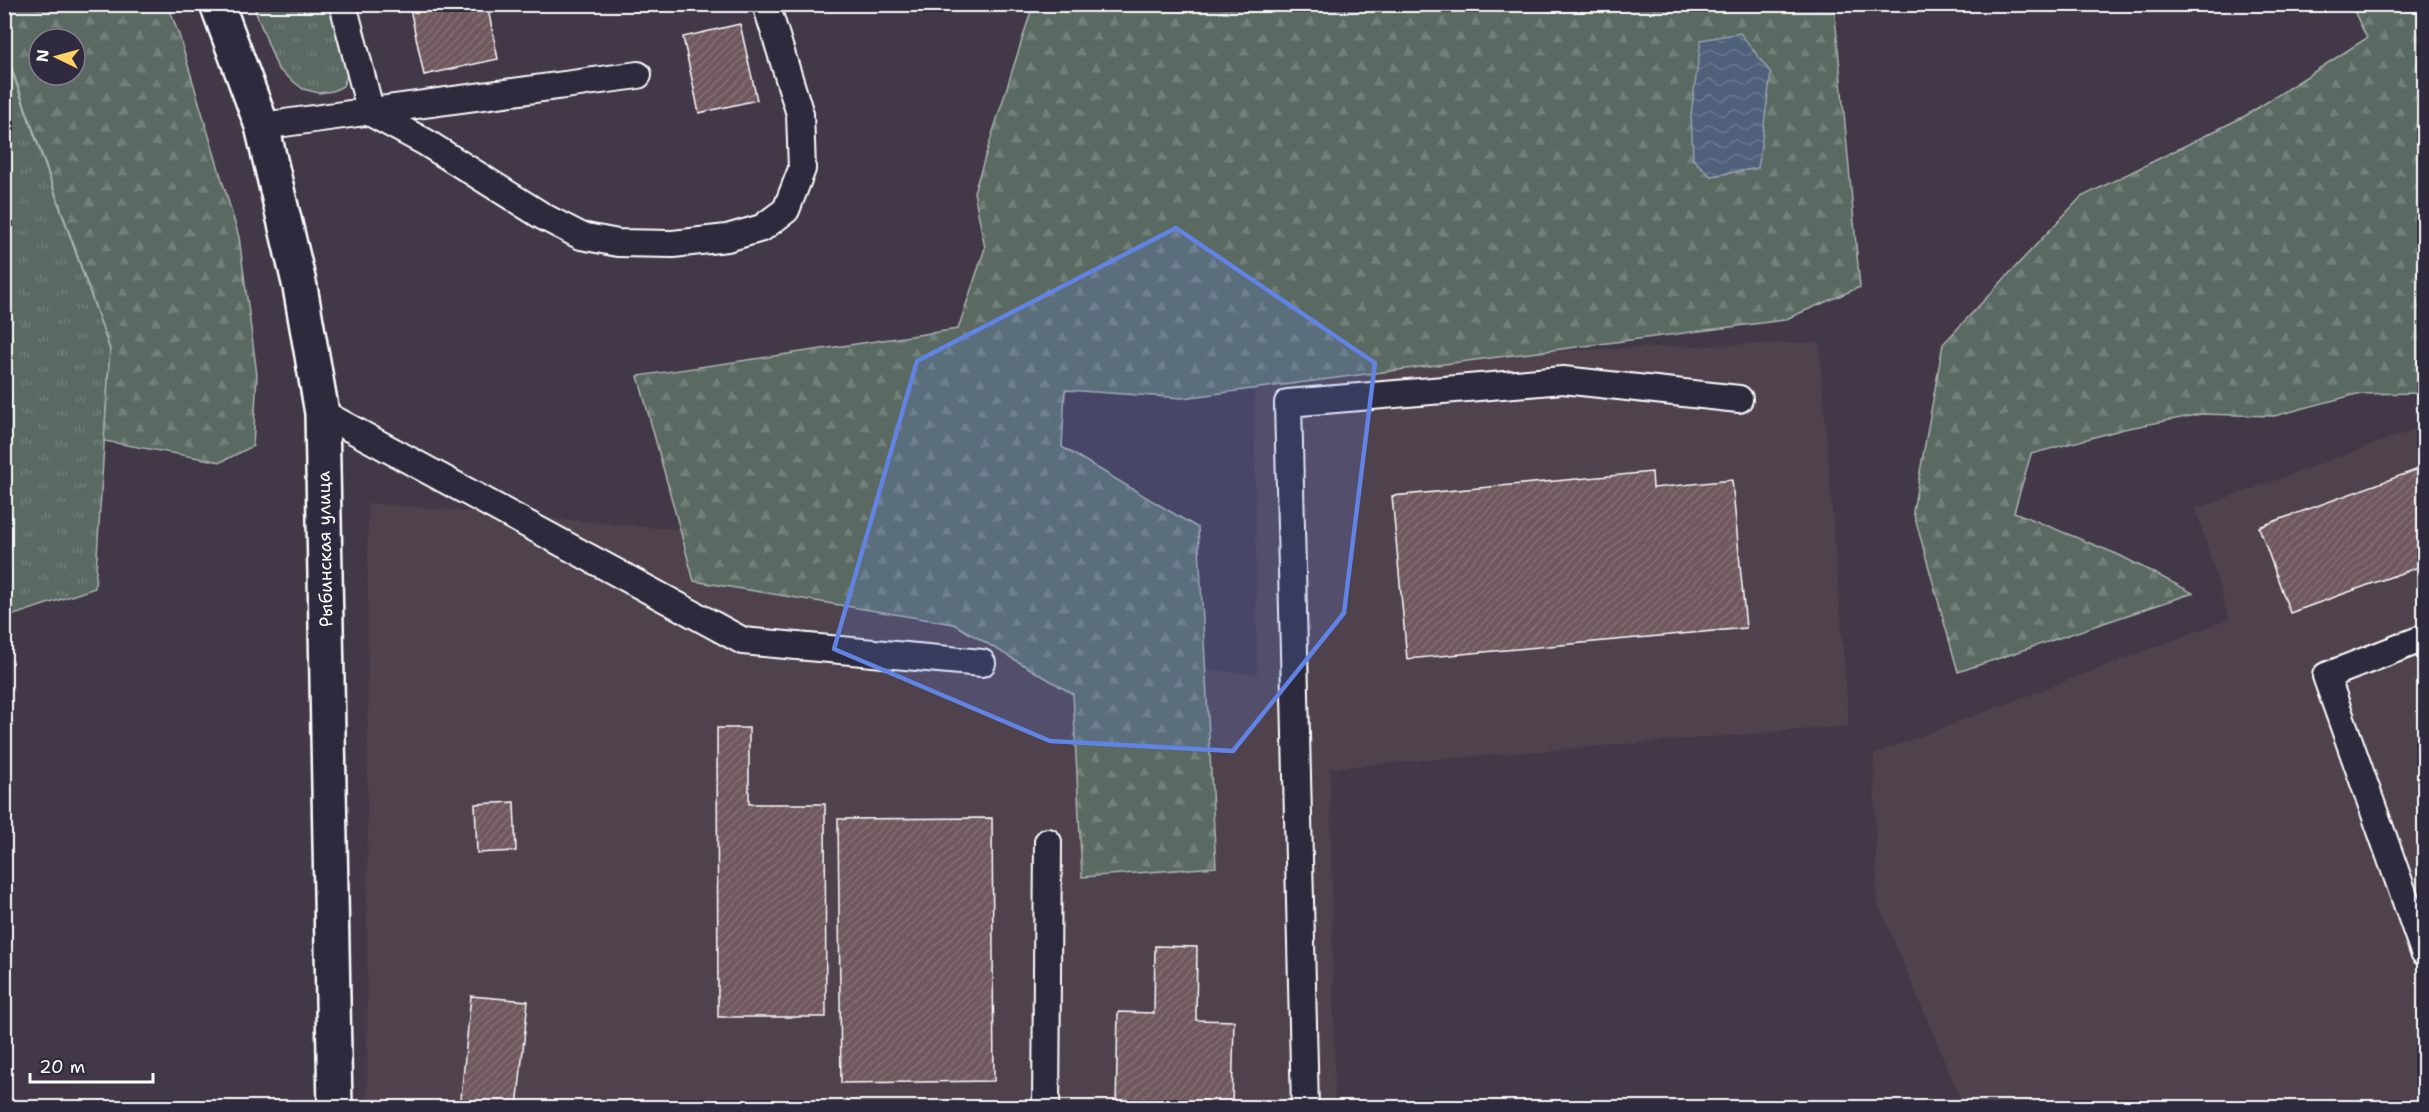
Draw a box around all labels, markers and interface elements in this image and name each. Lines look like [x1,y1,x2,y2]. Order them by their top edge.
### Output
north arrow [27,27,87,87]
text: N [32,49,54,63]
street label: Рыбинская улица [312,471,338,627]
scale bar [30,1046,153,1084]
text: 20 m [39,1055,85,1079]

